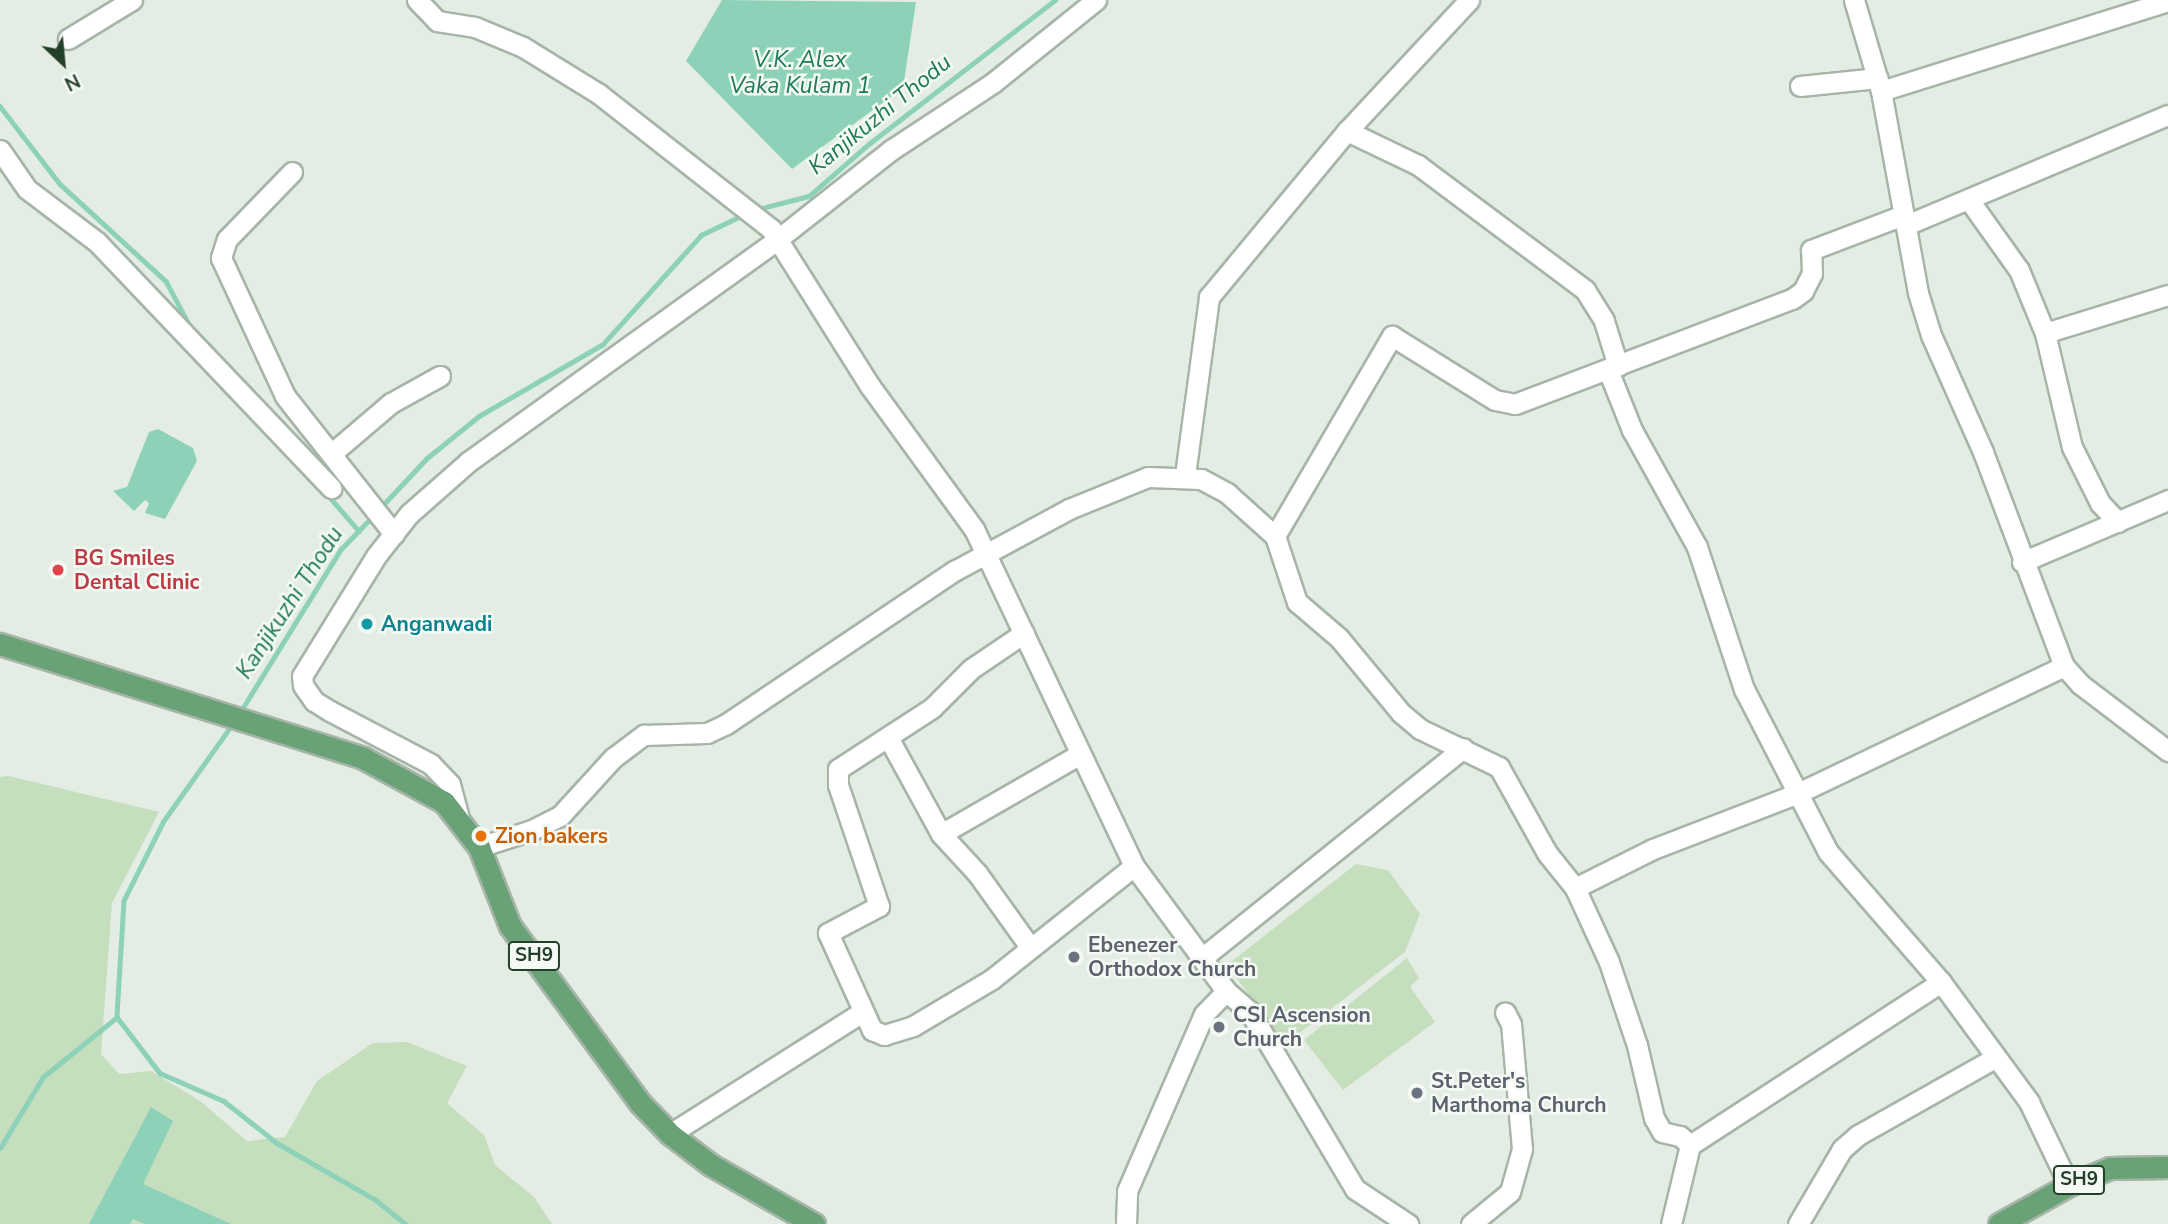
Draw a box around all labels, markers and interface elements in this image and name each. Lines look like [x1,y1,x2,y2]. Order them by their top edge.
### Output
north arrow [28,28,98,98]
water label: V.K. Alex Vaka Kulam 1 [729,46,871,100]
water label: Kanjikuzhi Thodu [803,49,957,181]
text: N [60,67,84,97]
water label: Kanjikuzhi Thodu [231,522,349,684]
place label: BG Smiles Dental Clinic [74,545,199,595]
marker: BG Smiles Dental Clinic [48,560,68,580]
place label: Anganwadi [381,611,492,637]
marker: Anganwadi [359,616,375,632]
place label: Zion bakers [495,823,608,849]
marker: Zion bakers [473,828,489,844]
place label: Ebenezer Orthodox Church [1088,932,1256,982]
road number: SH9 [508,940,560,972]
marker: Ebenezer Orthodox Church [1066,949,1082,965]
place label: CSI Ascension Church [1233,1002,1371,1052]
marker: CSI Ascension Church [1211,1019,1227,1035]
place label: St.Peter's Marthoma Church [1431,1068,1607,1118]
marker: St.Peter's Marthoma Church [1409,1085,1425,1101]
road number: SH9 [2053,1164,2105,1196]

